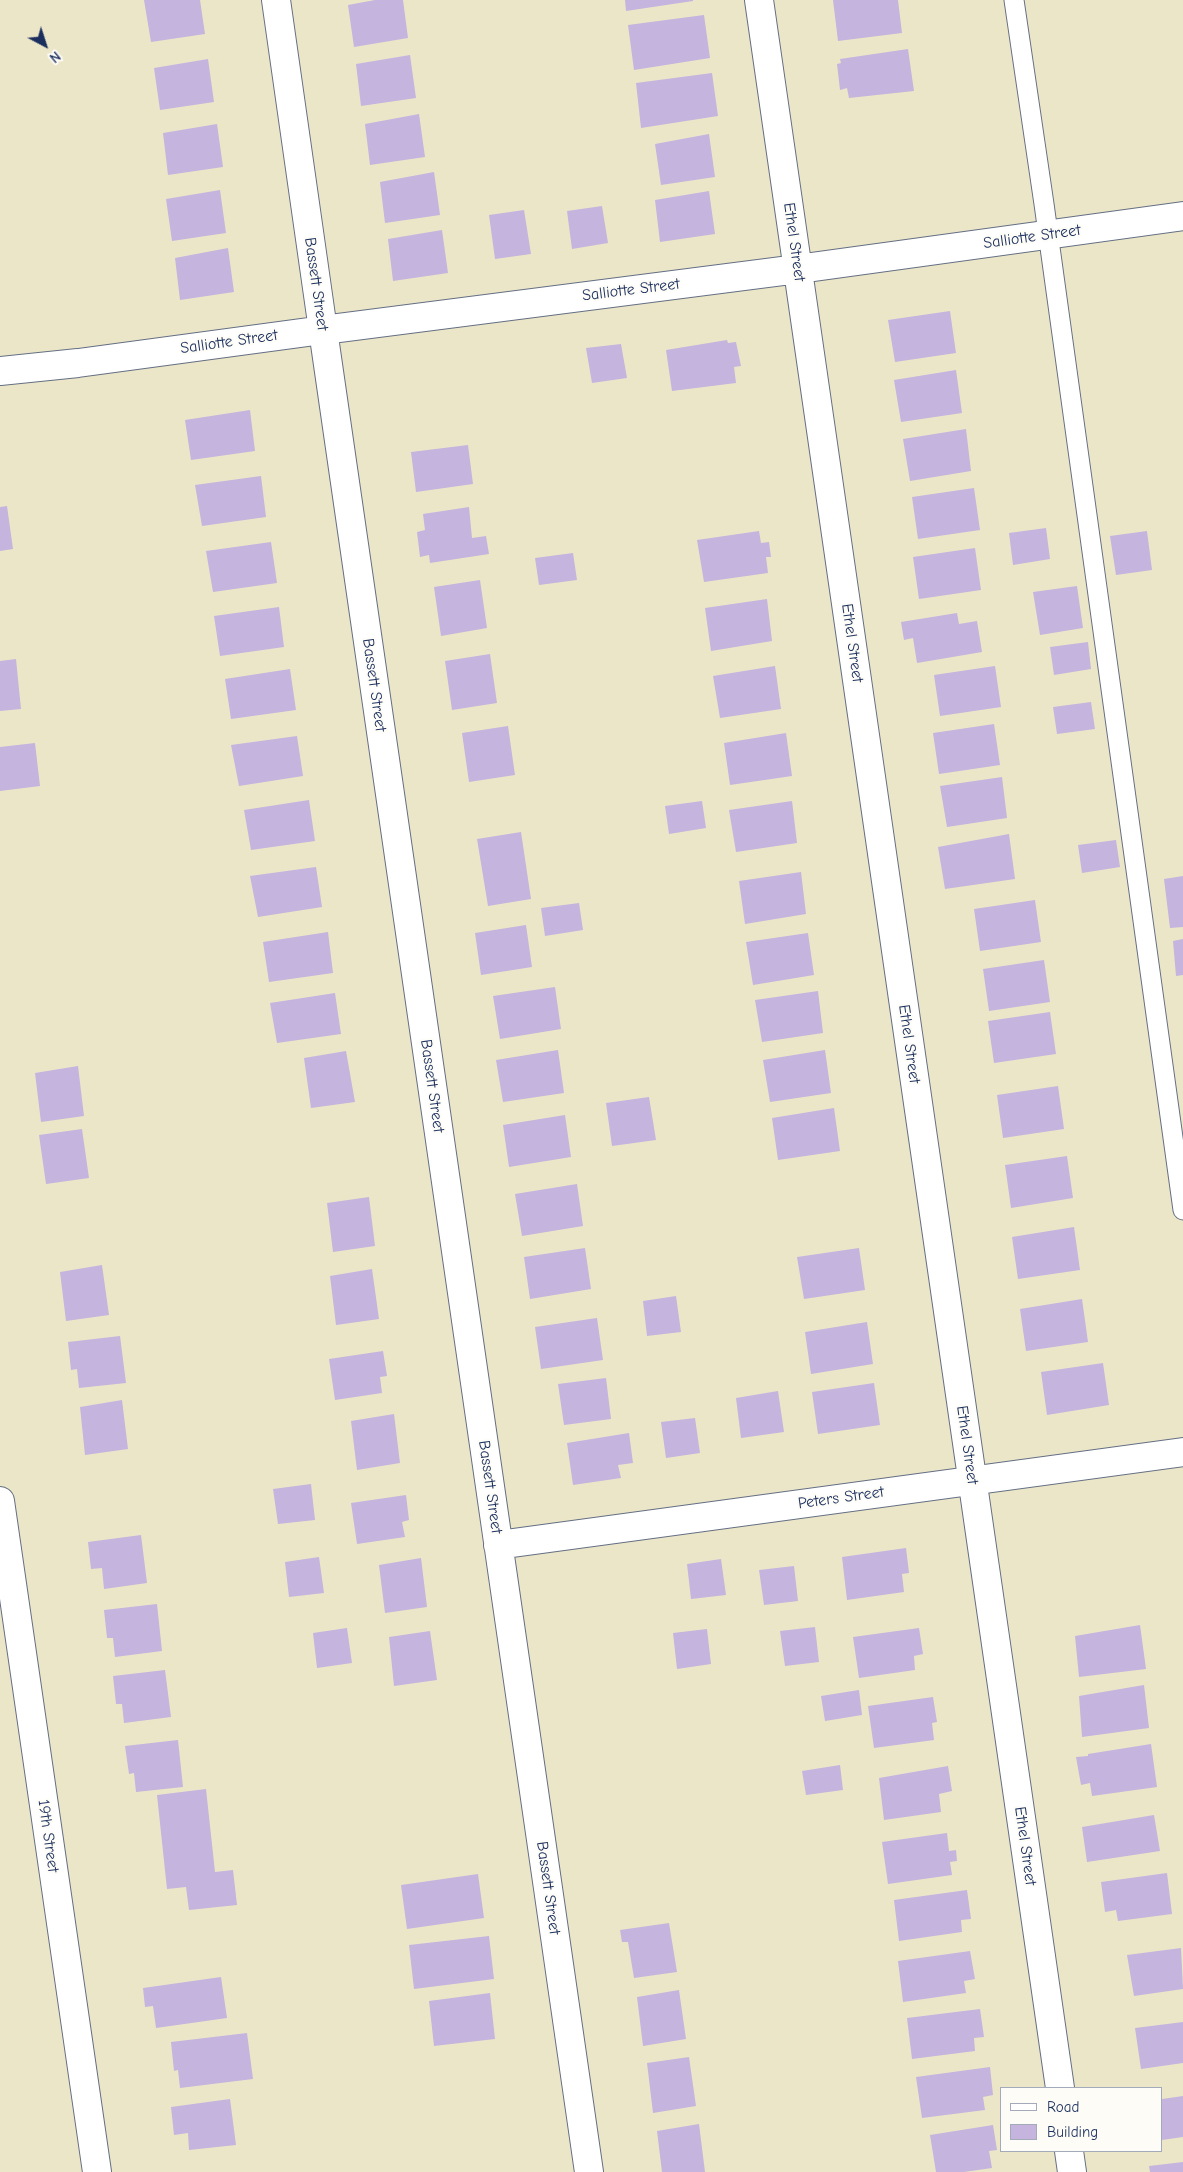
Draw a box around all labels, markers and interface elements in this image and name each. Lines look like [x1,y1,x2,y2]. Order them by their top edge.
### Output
north arrow [20,20,70,70]
text: N [46,47,64,66]
street label: Ethel Street [779,201,809,283]
street label: Salliotte Street [982,221,1082,253]
street label: Bassett Street [300,236,332,332]
street label: Salliotte Street [581,274,681,306]
street label: Salliotte Street [179,326,279,358]
street label: Ethel Street [837,602,867,684]
street label: Bassett Street [358,637,390,733]
street label: Ethel Street [894,1003,924,1085]
street label: Bassett Street [416,1038,448,1134]
street label: Ethel Street [952,1404,982,1486]
street label: Bassett Street [474,1439,506,1535]
street label: Peters Street [797,1482,885,1514]
street label: 19th Street [33,1798,63,1874]
street label: Ethel Street [1010,1805,1040,1887]
street label: Bassett Street [532,1840,564,1936]
legend [1000,2087,1163,2152]
text: Road [1047,2098,1079,2116]
text: Building [1047,2123,1098,2141]

